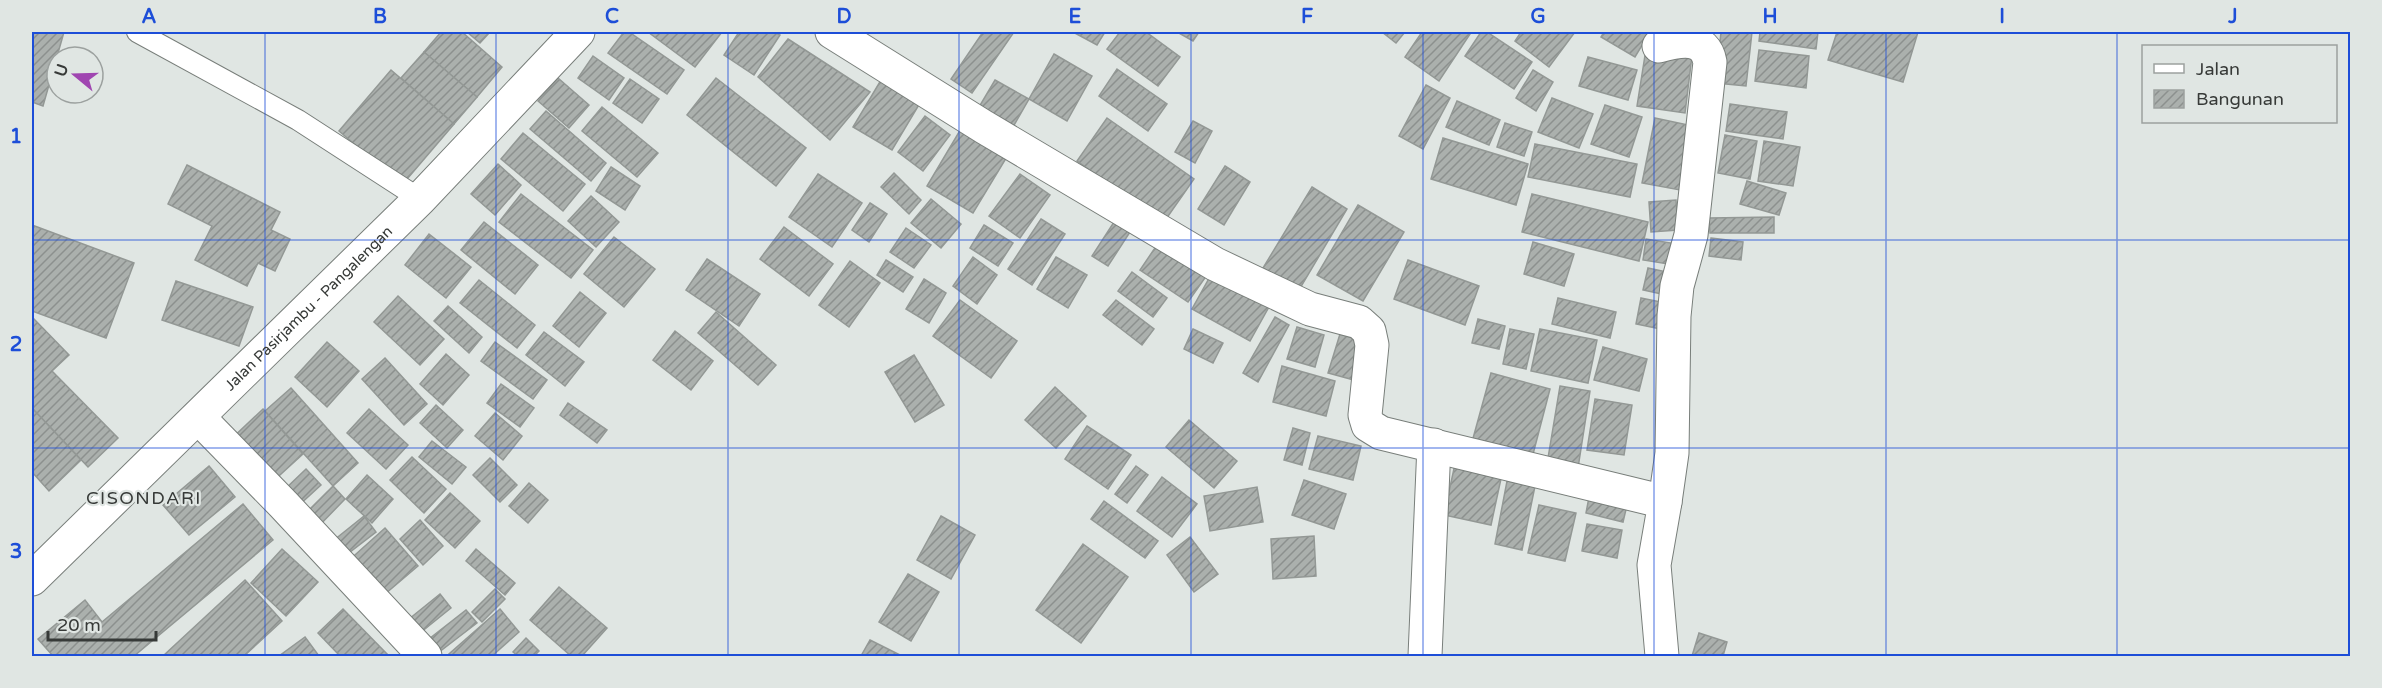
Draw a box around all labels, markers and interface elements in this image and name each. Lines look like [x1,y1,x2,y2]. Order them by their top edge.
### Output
text: A [142,5,157,29]
text: B [373,5,387,29]
text: C [605,5,619,29]
text: D [836,5,852,29]
text: E [1069,5,1082,29]
text: F [1301,5,1313,29]
text: G [1530,5,1546,29]
text: H [1762,5,1778,29]
text: I [1999,5,2005,29]
text: J [2227,5,2238,29]
north arrow [45,45,105,105]
legend [2142,45,2337,123]
text: Jalan [2196,58,2240,80]
text: U [50,61,73,79]
text: Bangunan [2196,88,2284,110]
text: 1 [10,125,22,149]
street label: Jalan Pasirjambu - Pangalengan [221,222,396,394]
text: 2 [10,333,22,357]
district label: CISONDARI [86,487,202,509]
text: 3 [10,540,22,564]
scale bar [48,604,156,642]
text: 20 m [57,614,101,636]

